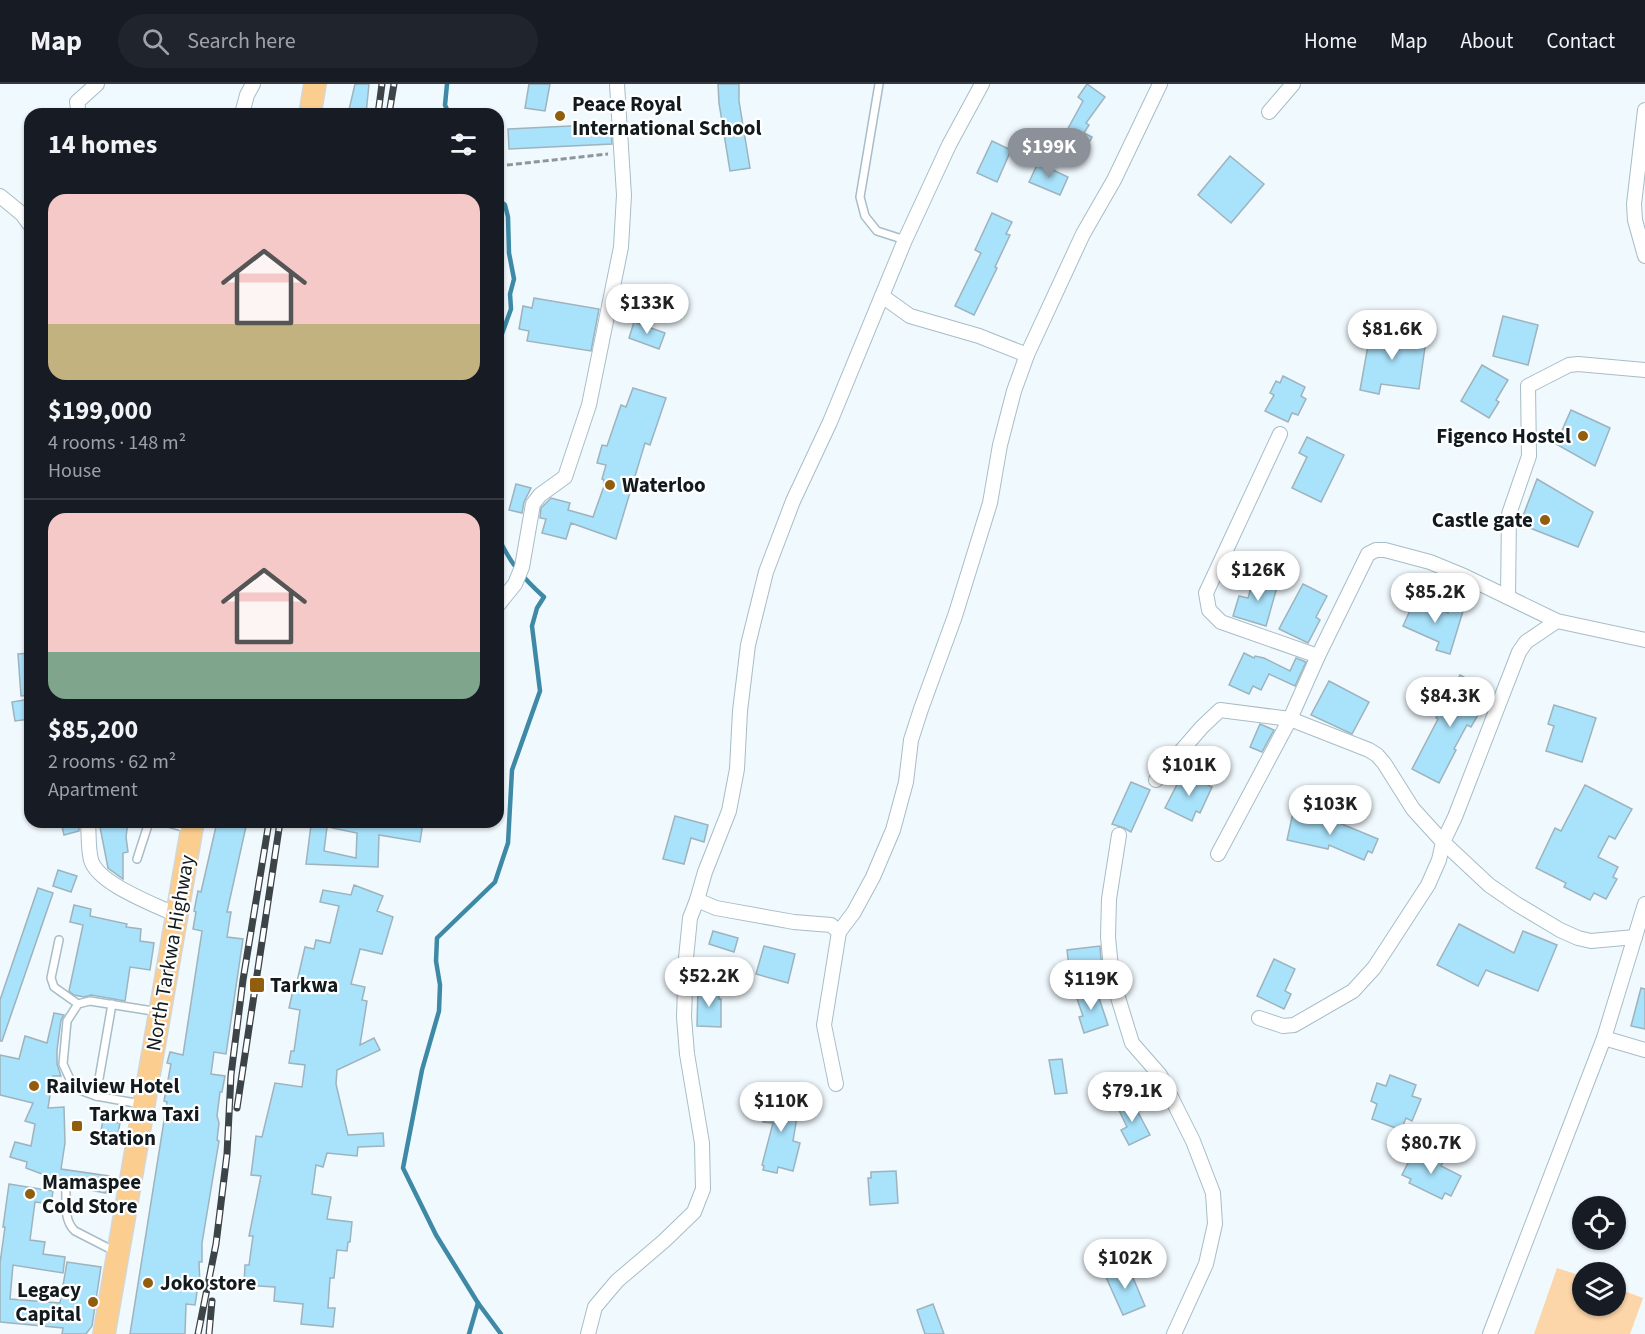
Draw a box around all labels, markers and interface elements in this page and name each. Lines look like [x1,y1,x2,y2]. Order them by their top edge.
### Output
search box [118,14,538,68]
text: Map [30,21,82,61]
icon: search [139,25,172,58]
text: Search here [187,25,296,57]
text: Home [1304,26,1357,56]
text: Map [1390,26,1428,56]
text: About [1461,26,1513,56]
text: Contact [1546,26,1615,56]
place label: Peace Royal International School [572,89,762,143]
marker: Peace Royal International School [553,109,567,123]
text: 14 homes [48,126,157,163]
icon: filters [447,128,480,161]
pin: $199K [1007,128,1091,179]
text: $199K [1022,133,1076,161]
icon: home [210,233,318,341]
pin: $133K [605,284,689,335]
text: $133K [620,289,674,317]
pin: $81.6K [1343,310,1441,361]
text: $81.6K [1362,315,1422,343]
text: $199,000 [48,392,152,429]
place label: Figenco Hostel [1436,421,1571,451]
text: 4 rooms · 148 m² [48,429,186,457]
marker: Figenco Hostel [1576,429,1590,443]
text: House [48,457,101,485]
place label: Waterloo [622,470,706,500]
marker: Waterloo [603,478,617,492]
place label: Castle gate [1432,505,1533,535]
marker: Castle gate [1538,513,1552,527]
pin: $126K [1216,551,1300,602]
icon: home [210,552,318,660]
text: $126K [1231,556,1285,584]
pin: $85.2K [1386,573,1484,624]
text: $85.2K [1405,578,1465,606]
pin: $84.3K [1401,677,1499,728]
text: $84.3K [1420,682,1480,710]
text: $85,200 [48,711,138,748]
pin: $101K [1147,746,1231,797]
text: 2 rooms · 62 m² [48,748,176,776]
text: $101K [1162,751,1216,779]
text: Apartment [48,776,138,804]
pin: $103K [1288,785,1372,836]
text: $103K [1303,790,1357,818]
street label: North Tarkwa Highway [138,852,202,1053]
pin: $52.2K [660,957,758,1008]
pin: $119K [1049,960,1133,1011]
text: $52.2K [679,962,739,990]
text: $119K [1064,965,1118,993]
place label: Tarkwa [270,970,338,1000]
marker: Tarkwa [248,976,266,994]
place label: Railview Hotel [46,1071,179,1101]
pin: $79.1K [1083,1072,1181,1123]
text: $79.1K [1102,1077,1162,1105]
marker: Railview Hotel [27,1079,41,1093]
pin: $110K [739,1082,823,1133]
text: $110K [754,1087,808,1115]
place label: Tarkwa Taxi Station [89,1099,200,1153]
marker: Tarkwa Taxi Station [70,1119,84,1133]
pin: $80.7K [1382,1124,1480,1175]
text: $80.7K [1401,1129,1461,1157]
place label: Mamaspee Cold Store [42,1167,141,1221]
marker: Mamaspee Cold Store [23,1187,37,1201]
map controls [1572,1196,1626,1316]
button: locate [1572,1196,1626,1250]
pin: $102K [1083,1239,1167,1290]
text: $102K [1098,1244,1152,1272]
button: layers [1572,1262,1626,1316]
place label: Joko store [160,1268,256,1298]
place label: Legacy Capital [15,1275,81,1329]
marker: Joko store [141,1276,155,1290]
marker: Legacy Capital [86,1295,100,1309]

